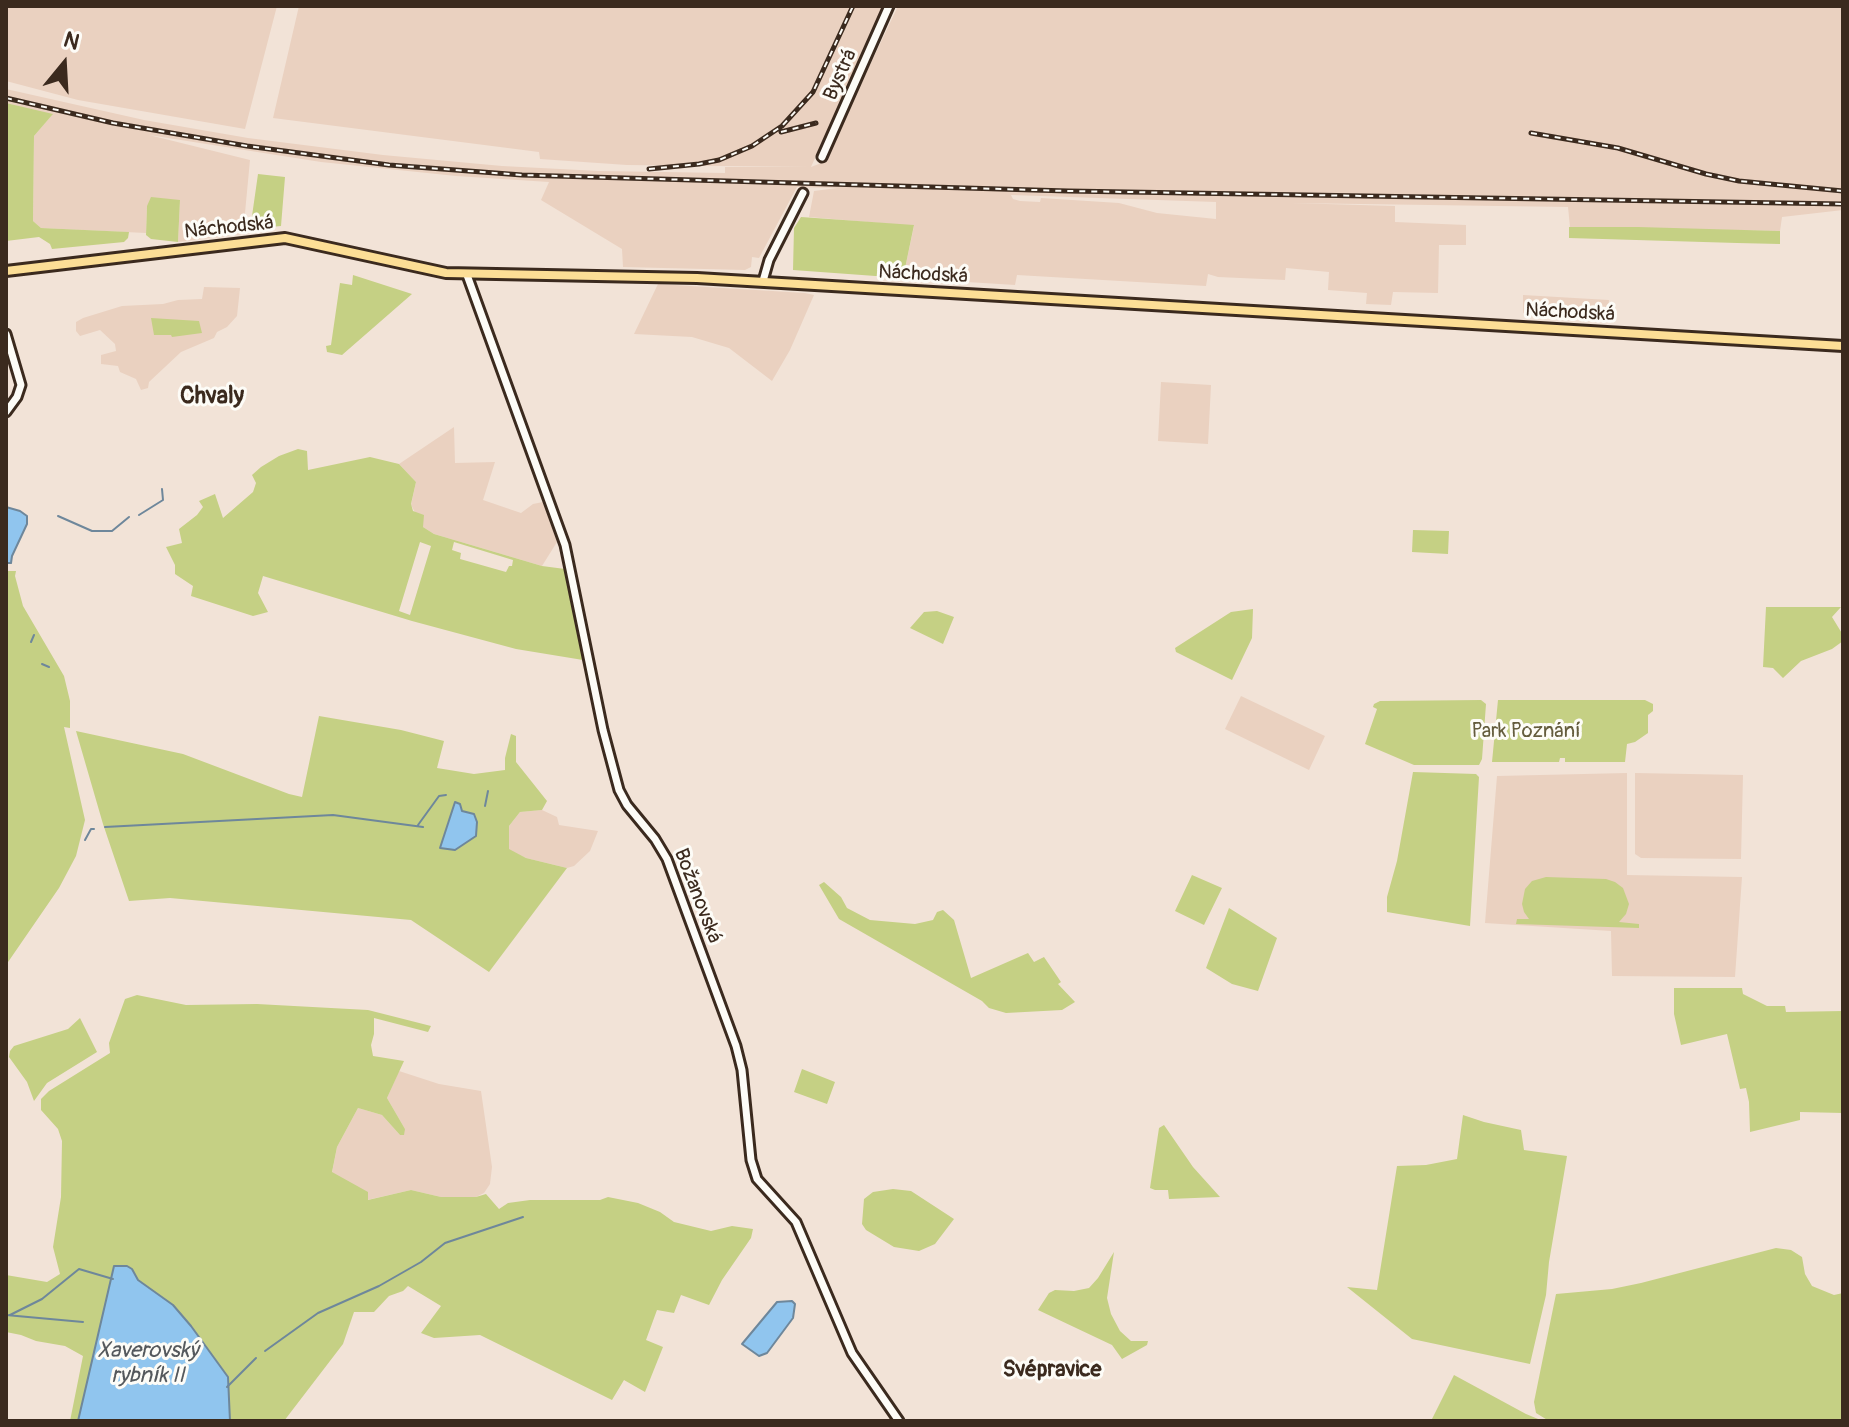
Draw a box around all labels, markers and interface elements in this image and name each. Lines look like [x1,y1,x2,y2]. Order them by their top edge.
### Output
north arrow [24,24,104,104]
text: N [60,26,83,57]
street label: Bystrá [819,46,863,104]
street label: Náchodská [183,211,275,245]
street label: Náchodská [878,261,968,289]
street label: Náchodská [1525,299,1615,327]
district label: Chvaly [180,383,244,411]
park label: Park Poznání [1471,720,1581,744]
street label: Božanovská [668,845,726,947]
water label: Xaverovský rybník II [97,1338,199,1390]
district label: Svépravice [1003,1357,1101,1383]

